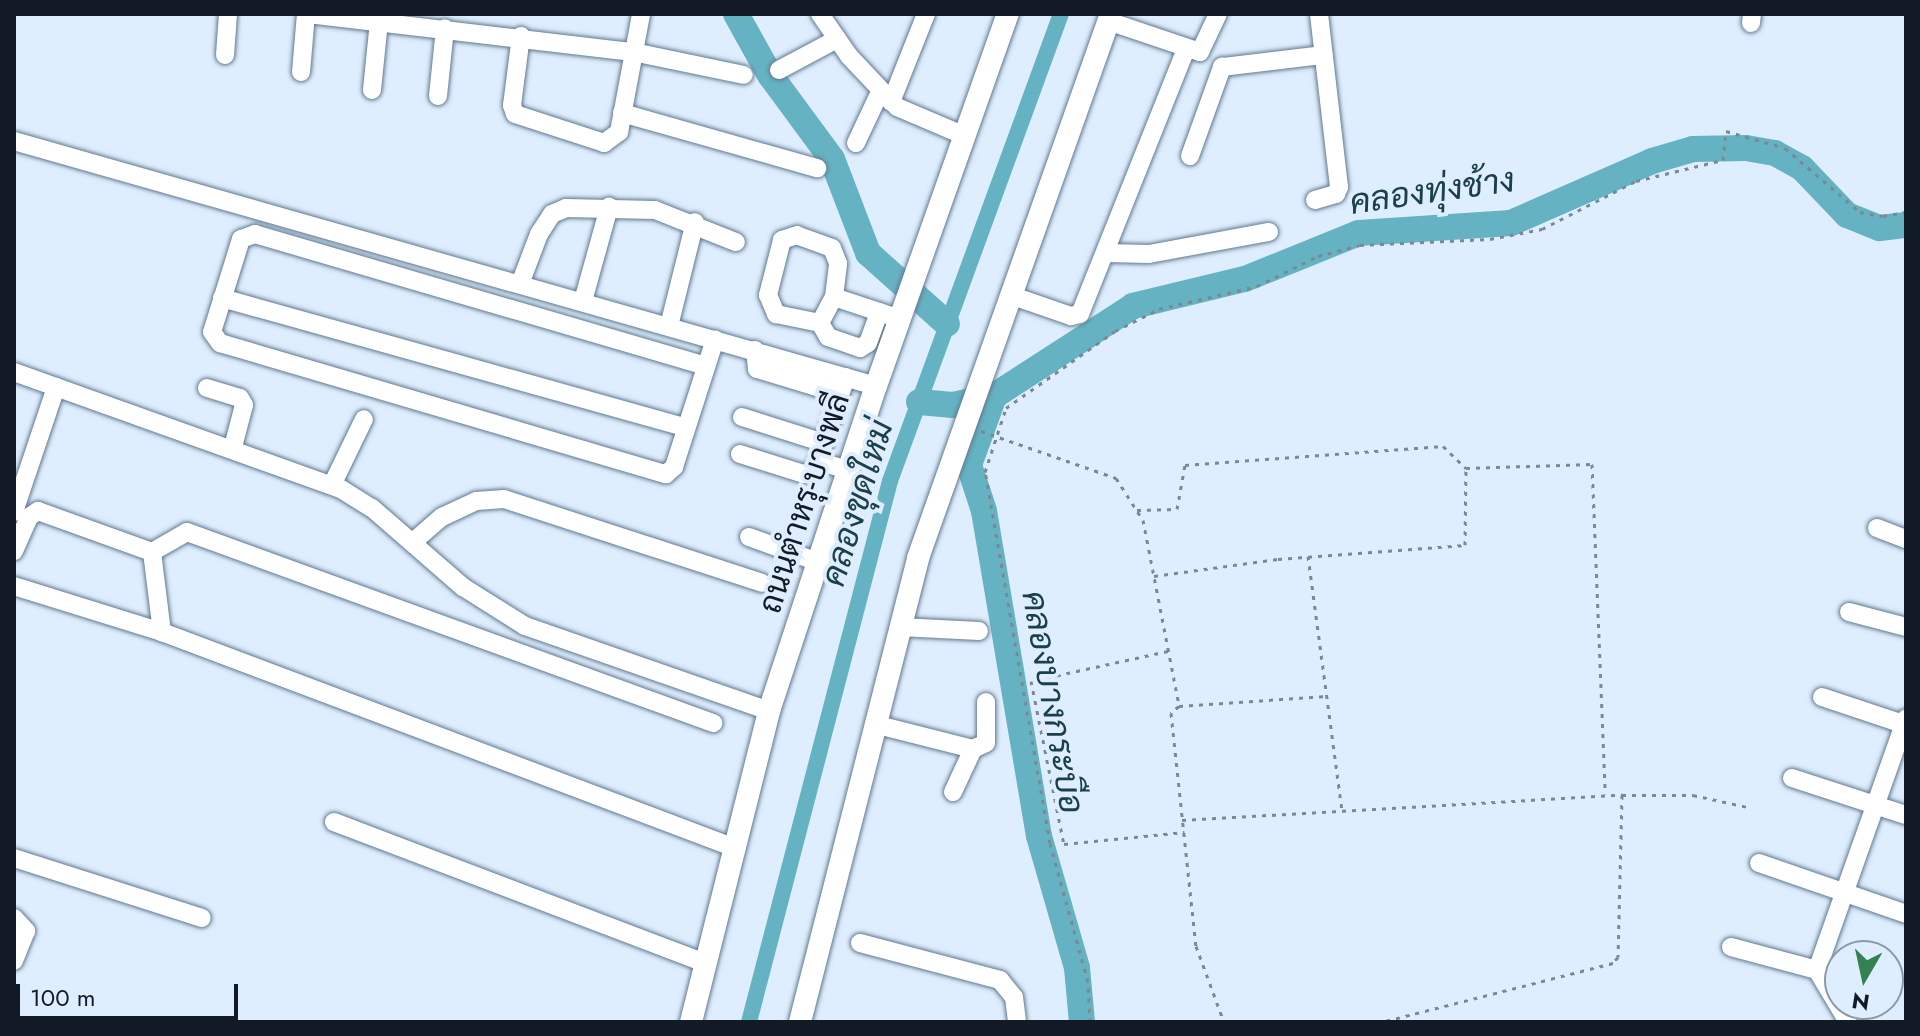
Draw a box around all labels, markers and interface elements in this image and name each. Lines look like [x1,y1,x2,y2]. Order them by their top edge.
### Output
water label: คลองทุ่งช้าง [1347,159,1517,223]
street label: ถนนตำหรุ-บางพลี [750,388,858,618]
water label: คลองขุดใหม่ [812,415,902,591]
water label: คลองบางกระบือ [1013,587,1093,817]
north arrow [1824,940,1904,1020]
scale bar [20,968,242,1018]
text: 100 m [30,980,96,1015]
text: N [1849,985,1872,1019]

